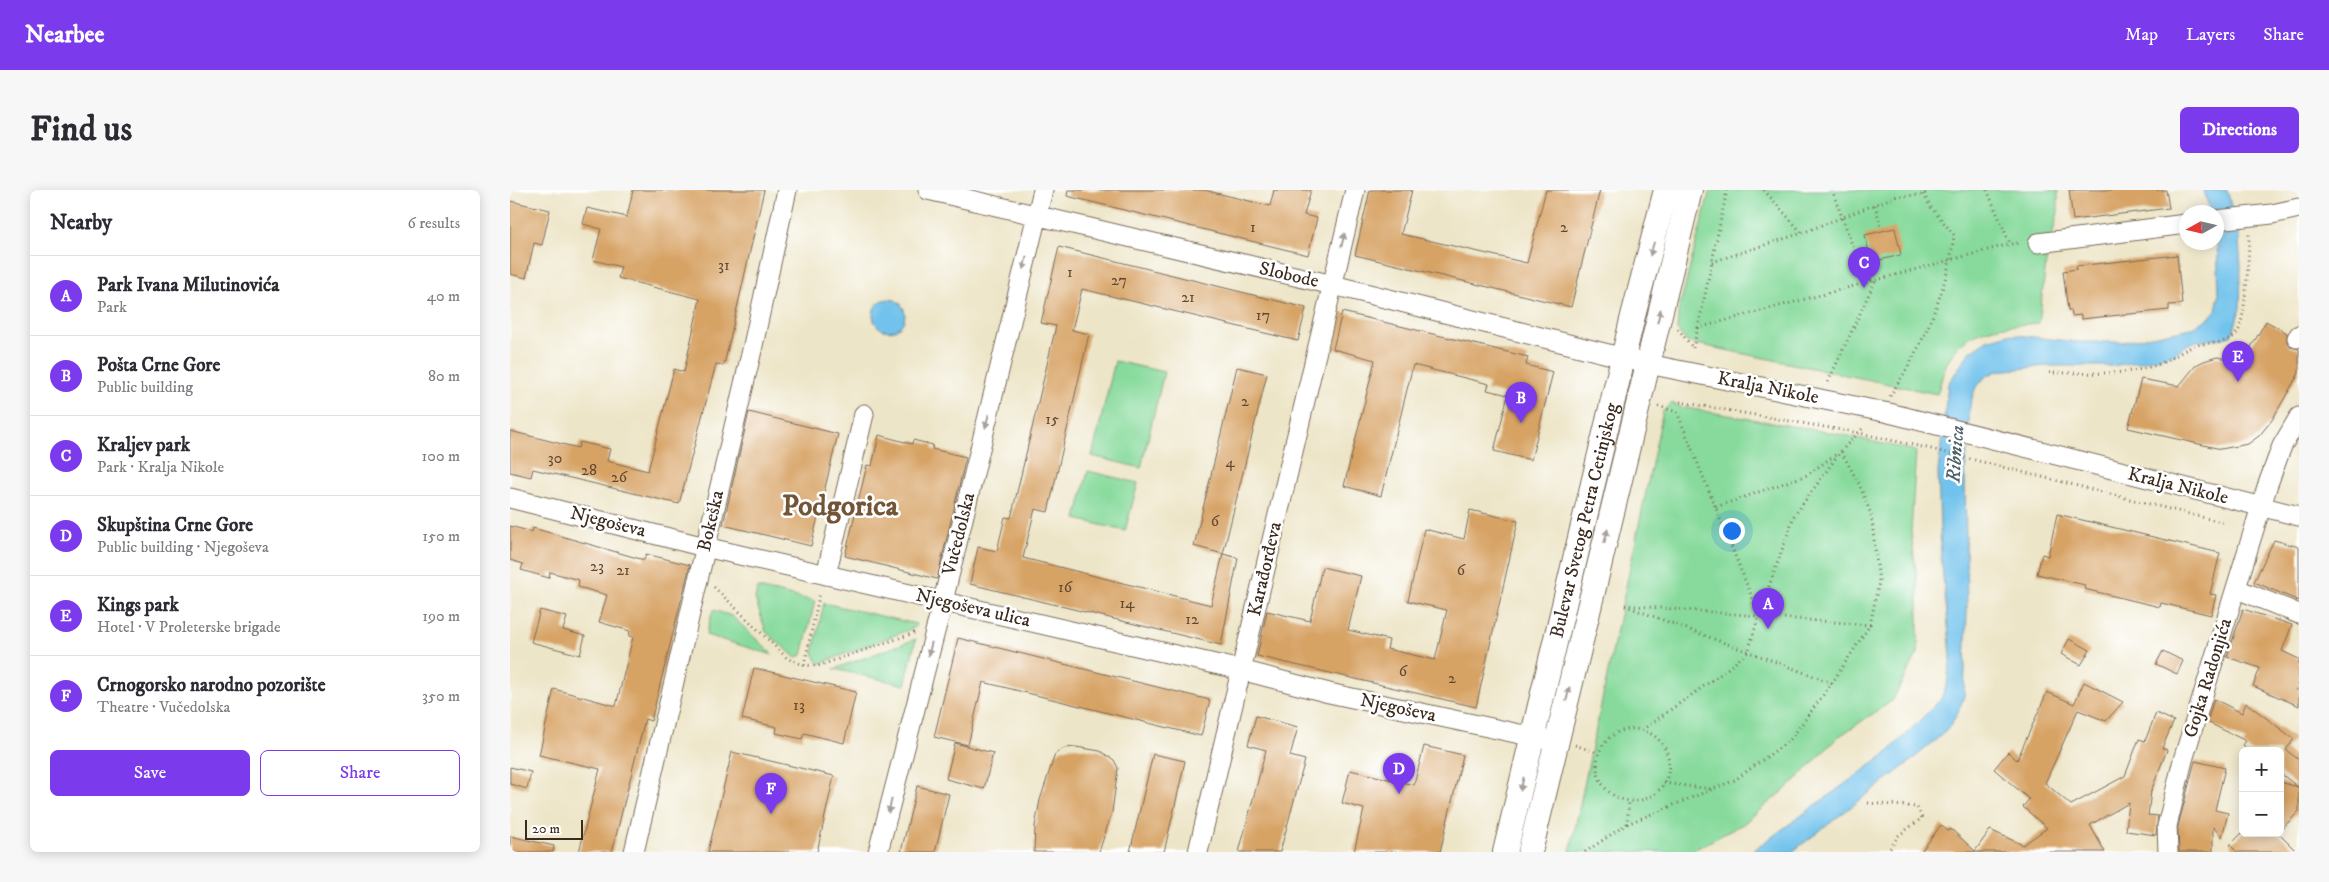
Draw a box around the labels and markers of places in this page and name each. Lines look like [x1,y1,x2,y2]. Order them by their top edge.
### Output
pin: C [1848,247,1880,288]
pin: E [2222,341,2254,382]
pin: B [1505,382,1537,423]
pin: A [1752,588,1784,629]
pin: D [1383,753,1415,794]
pin: F [755,773,787,814]

